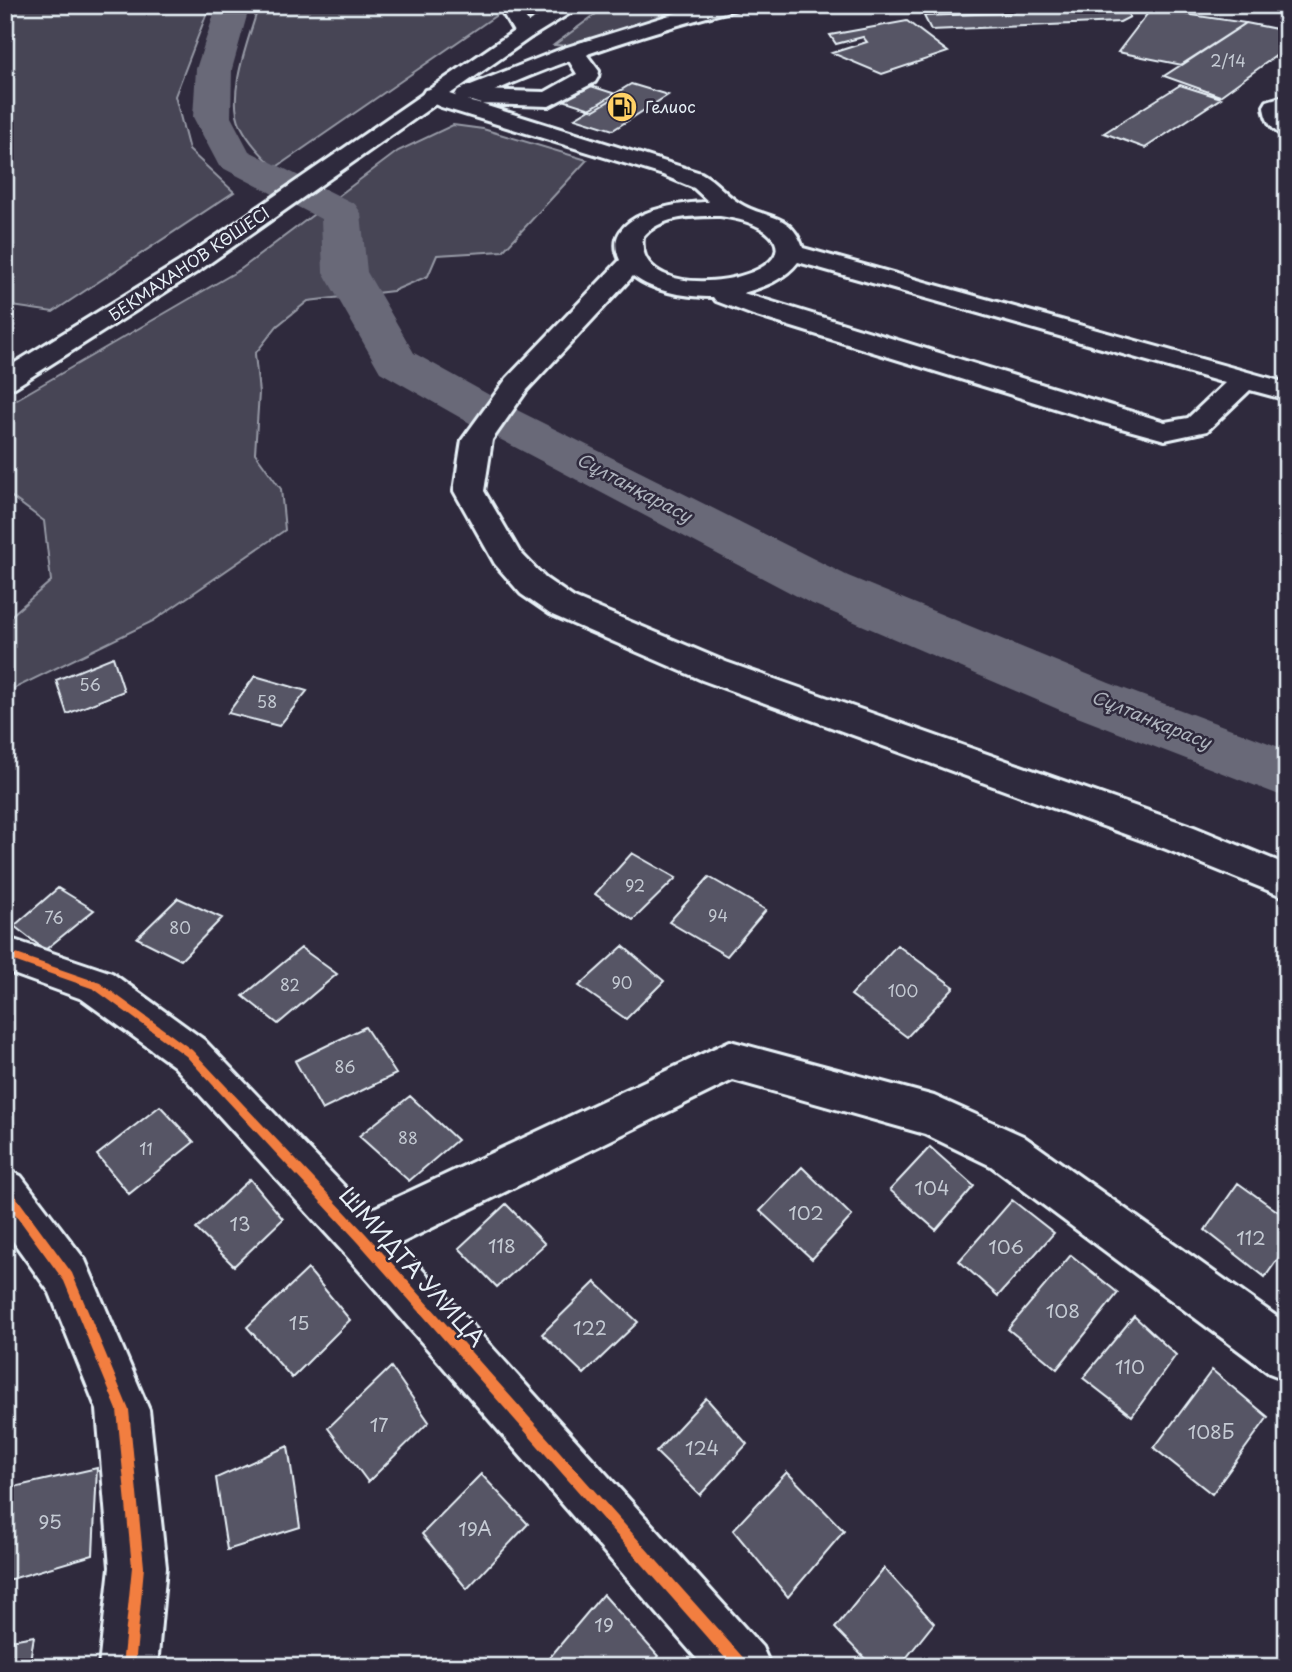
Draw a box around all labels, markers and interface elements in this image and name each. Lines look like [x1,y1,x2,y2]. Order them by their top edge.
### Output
house number: 2/14 [1210,48,1246,72]
fuel station icon: Гелиос [605,90,639,124]
place label: Гелиос [645,94,696,118]
street label: БЕКМАХАНОВ КӨШЕСІ [103,200,274,326]
water label: Сұлтанқарасу [572,445,698,529]
house number: 56 [79,672,101,696]
water label: Сұлтанқарасу [1088,682,1217,755]
house number: 58 [257,689,277,713]
house number: 92 [625,873,645,897]
house number: 94 [708,903,728,927]
house number: 76 [44,905,64,929]
house number: 80 [169,915,191,939]
house number: 90 [611,970,633,994]
house number: 82 [280,972,300,996]
house number: 100 [888,978,918,1002]
house number: 86 [335,1054,355,1078]
house number: 88 [398,1125,418,1149]
house number: 11 [139,1136,153,1160]
house number: 104 [915,1173,949,1201]
street label: ШМИДТА УЛИЦА [332,1178,495,1354]
house number: 102 [788,1198,824,1226]
house number: 13 [229,1209,251,1237]
house number: 112 [1236,1223,1266,1251]
house number: 118 [488,1231,516,1259]
house number: 106 [988,1232,1024,1260]
house number: 108 [1046,1296,1080,1324]
house number: 15 [289,1308,309,1336]
house number: 122 [573,1313,607,1341]
house number: 110 [1115,1352,1145,1380]
house number: 17 [370,1410,388,1438]
house number: 108Б [1188,1417,1234,1445]
house number: 124 [685,1433,719,1461]
house number: 95 [38,1507,62,1535]
house number: 19А [458,1514,492,1542]
house number: 19 [594,1610,614,1638]

